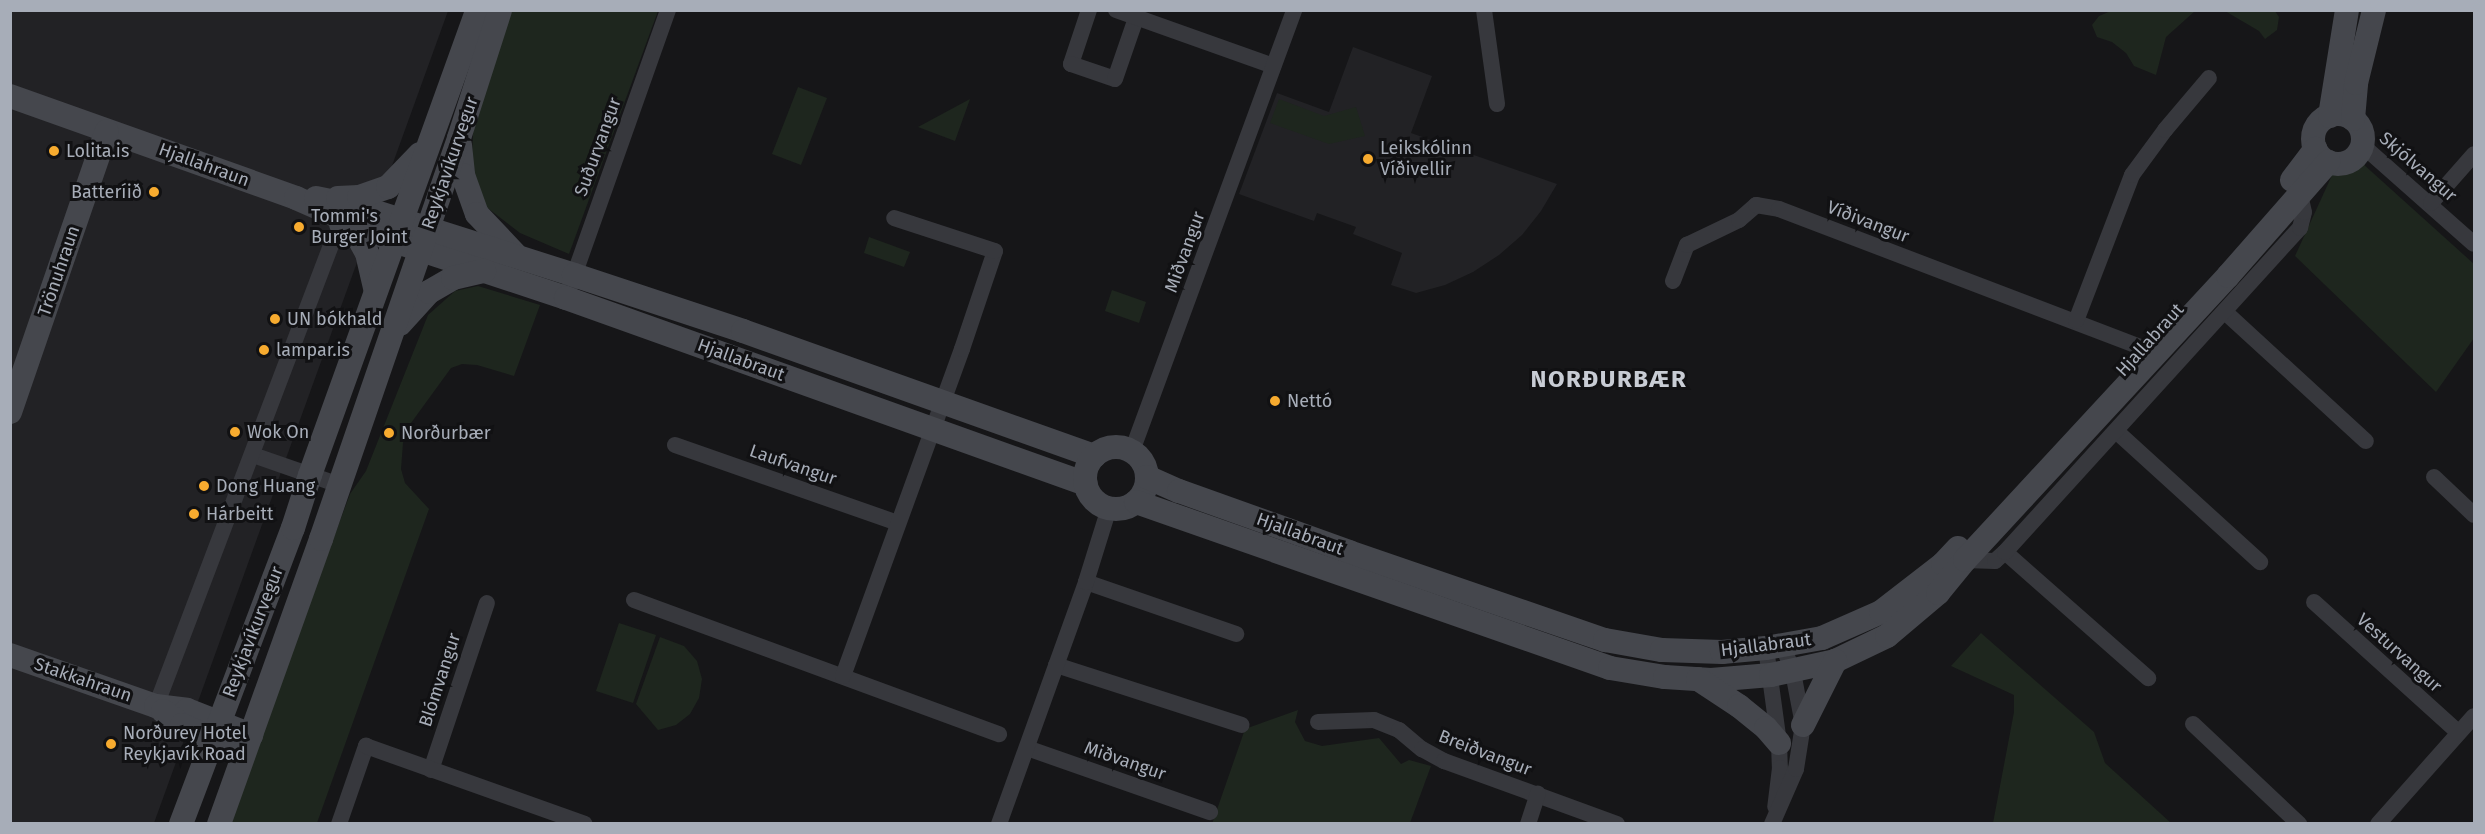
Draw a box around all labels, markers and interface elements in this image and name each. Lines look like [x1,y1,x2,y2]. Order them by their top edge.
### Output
street label: Reykjavíkurvegur [417,94,483,232]
street label: Suðurvangur [570,95,626,199]
street label: Skjólvangur [2375,128,2461,206]
place label: Leikskólinn Víðivellir [1380,138,1472,180]
street label: Hjallahraun [156,139,252,191]
place label: Lolita.is [66,140,129,162]
marker: Lolita.is [47,144,61,158]
marker: Leikskólinn Víðivellir [1361,152,1375,166]
place label: Batteríið [71,181,142,203]
marker: Batteríið [147,185,161,199]
street label: Víðivangur [1824,196,1912,248]
place label: Tommi's Burger Joint [311,206,408,248]
street label: Miðvangur [1160,208,1210,296]
marker: Tommi's Burger Joint [292,220,306,234]
street label: Trönuhraun [33,223,85,319]
street label: Hjallabraut [2112,299,2188,381]
place label: UN bókhald [287,308,383,330]
marker: UN bókhald [268,312,282,326]
street label: Hjallabraut [695,334,787,386]
place label: lampar.is [276,339,350,361]
marker: lampar.is [257,343,271,357]
district label: NORÐURBÆR [1531,366,1687,394]
place label: Nettó [1287,390,1332,412]
marker: Nettó [1268,394,1282,408]
place label: Wok On [247,421,309,443]
place label: Norðurbær [401,422,491,444]
marker: Wok On [228,425,242,439]
marker: Norðurbær [382,426,396,440]
street label: Laufvangur [747,440,839,490]
place label: Dong Huang [216,475,315,497]
marker: Dong Huang [197,479,211,493]
place label: Hárbeitt [206,503,274,525]
marker: Hárbeitt [187,507,201,521]
street label: Hjallabraut [1254,508,1346,560]
street label: Reykjavíkurvegur [218,563,288,701]
street label: Vesturvangur [2352,609,2446,697]
street label: Hjallabraut [1720,629,1812,661]
street label: Blómvangur [415,630,465,730]
street label: Stakkahraun [31,653,135,707]
place label: Norðurey Hotel Reykjavík Road [123,723,247,766]
street label: Breiðvangur [1435,725,1535,781]
marker: Norðurey Hotel Reykjavík Road [104,737,118,751]
street label: Miðvangur [1081,737,1169,785]

